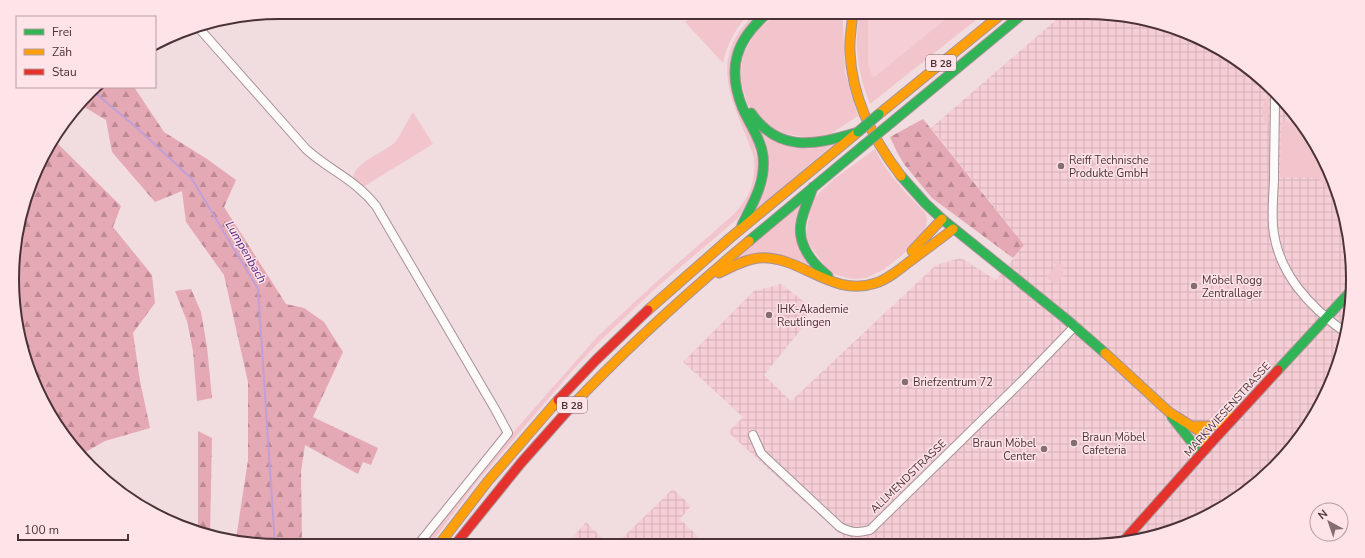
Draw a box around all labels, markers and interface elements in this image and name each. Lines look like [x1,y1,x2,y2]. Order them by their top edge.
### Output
legend [16,16,156,88]
text: Frei [52,24,72,40]
text: Zäh [52,44,72,60]
road number: B 28 [926,55,956,71]
text: Stau [52,64,77,80]
place label: Reiff Technische Produkte GmbH [1069,153,1149,181]
marker: Reiff Technische Produkte GmbH [1056,161,1066,171]
water label: Lumpenbach [222,218,270,286]
place label: Möbel Rogg Zentrallager [1202,273,1263,301]
marker: Möbel Rogg Zentrallager [1189,281,1199,291]
place label: IHK-Akademie Reutlingen [777,302,849,330]
marker: IHK-Akademie Reutlingen [764,310,774,320]
street label: MARKWIESENSTRASSE [1181,359,1274,460]
place label: Briefzentrum 72 [913,375,993,390]
marker: Briefzentrum 72 [900,377,910,387]
road number: B 28 [557,397,587,413]
place label: Braun Möbel Cafeteria [1082,430,1146,458]
street label: ALLMENDSTRASSE [867,436,950,517]
place label: Braun Möbel Center [973,436,1037,464]
marker: Braun Möbel Cafeteria [1069,438,1079,448]
marker: Braun Möbel Center [1039,444,1049,454]
north arrow [1309,502,1349,542]
text: N [1315,506,1331,523]
scale bar [18,516,128,542]
text: 100 m [24,522,59,538]

